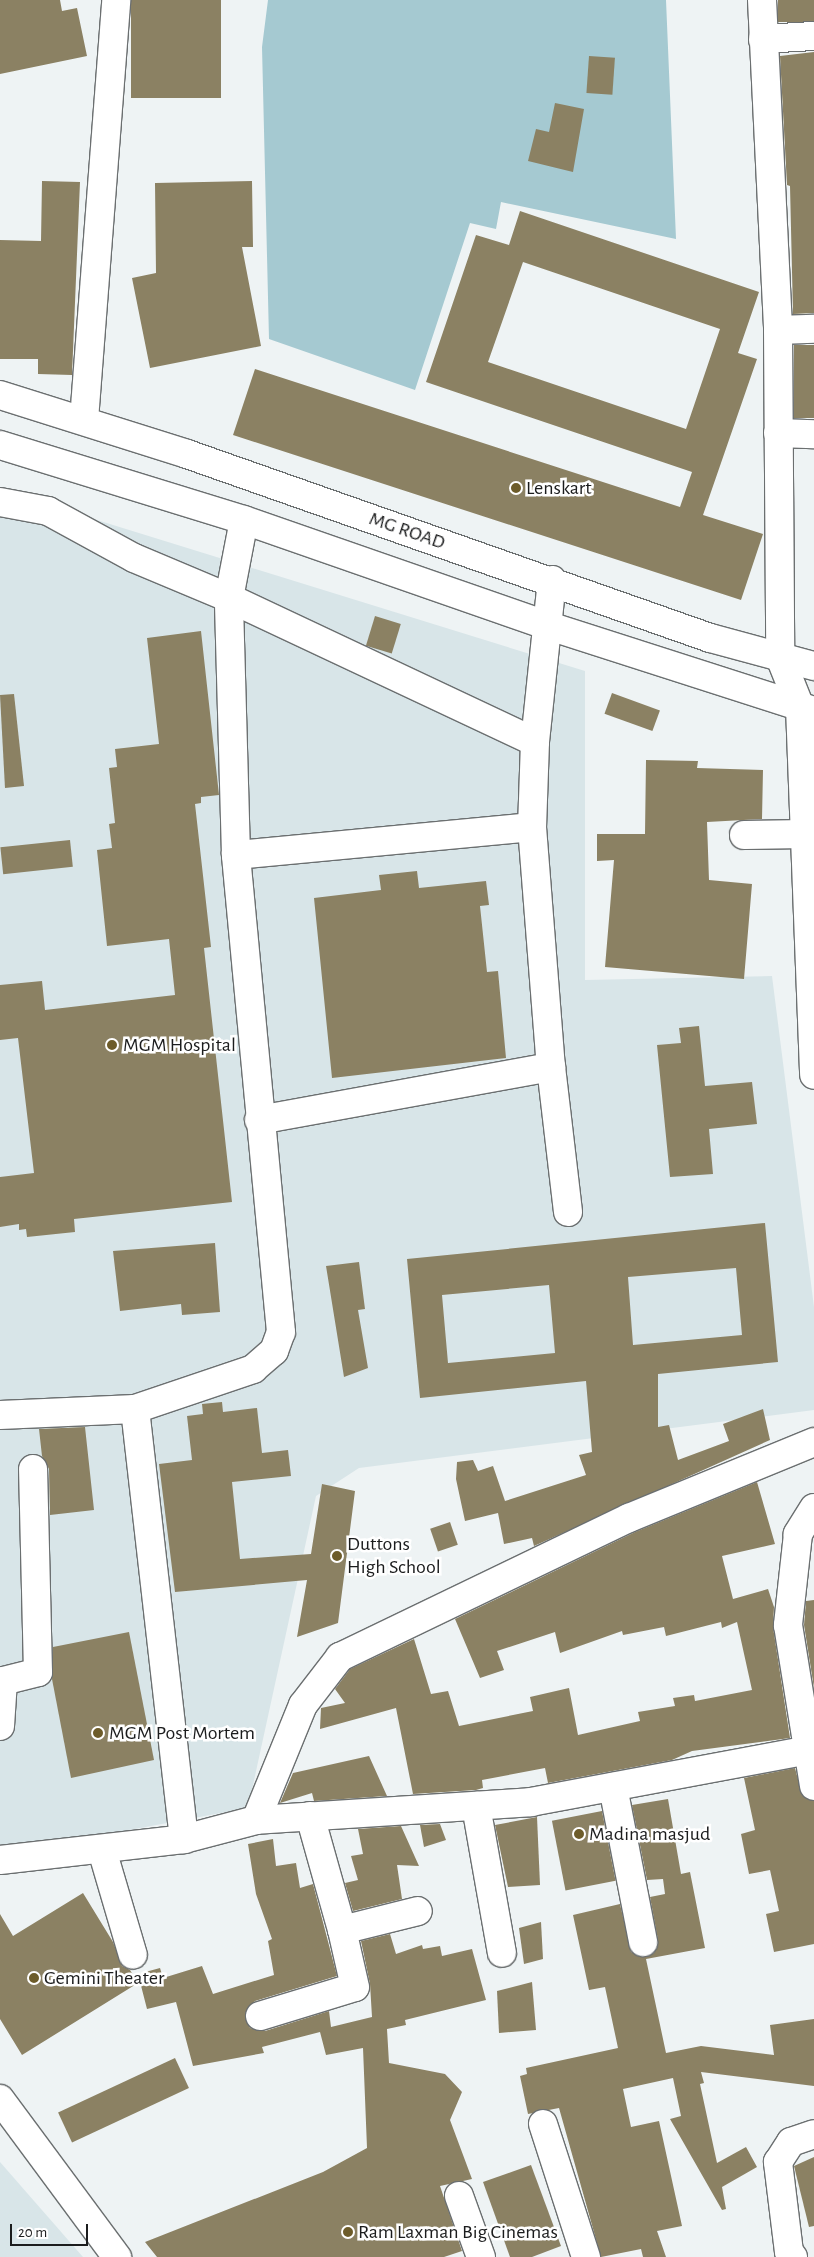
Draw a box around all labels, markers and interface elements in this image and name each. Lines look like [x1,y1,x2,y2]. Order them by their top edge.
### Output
place label: Lenskart [526,476,592,500]
marker: Lenskart [510,482,522,494]
street label: MG ROAD [366,507,448,555]
place label: MGM Hospital [123,1033,236,1057]
marker: MGM Hospital [105,1038,119,1052]
place label: Duttons High School [347,1532,441,1579]
marker: Duttons High School [331,1550,343,1562]
place label: MGM Post Mortem [109,1721,255,1745]
marker: MGM Post Mortem [91,1726,105,1740]
place label: Madina masjud [589,1822,710,1846]
marker: Madina masjud [573,1828,585,1840]
place label: Gemini Theater [44,1966,164,1990]
marker: Gemini Theater [28,1972,40,1984]
scale bar [12,2214,90,2246]
place label: Ram Laxman Big Cinemas [358,2220,558,2244]
text: 20 m [18,2225,47,2240]
marker: Ram Laxman Big Cinemas [342,2226,354,2238]

